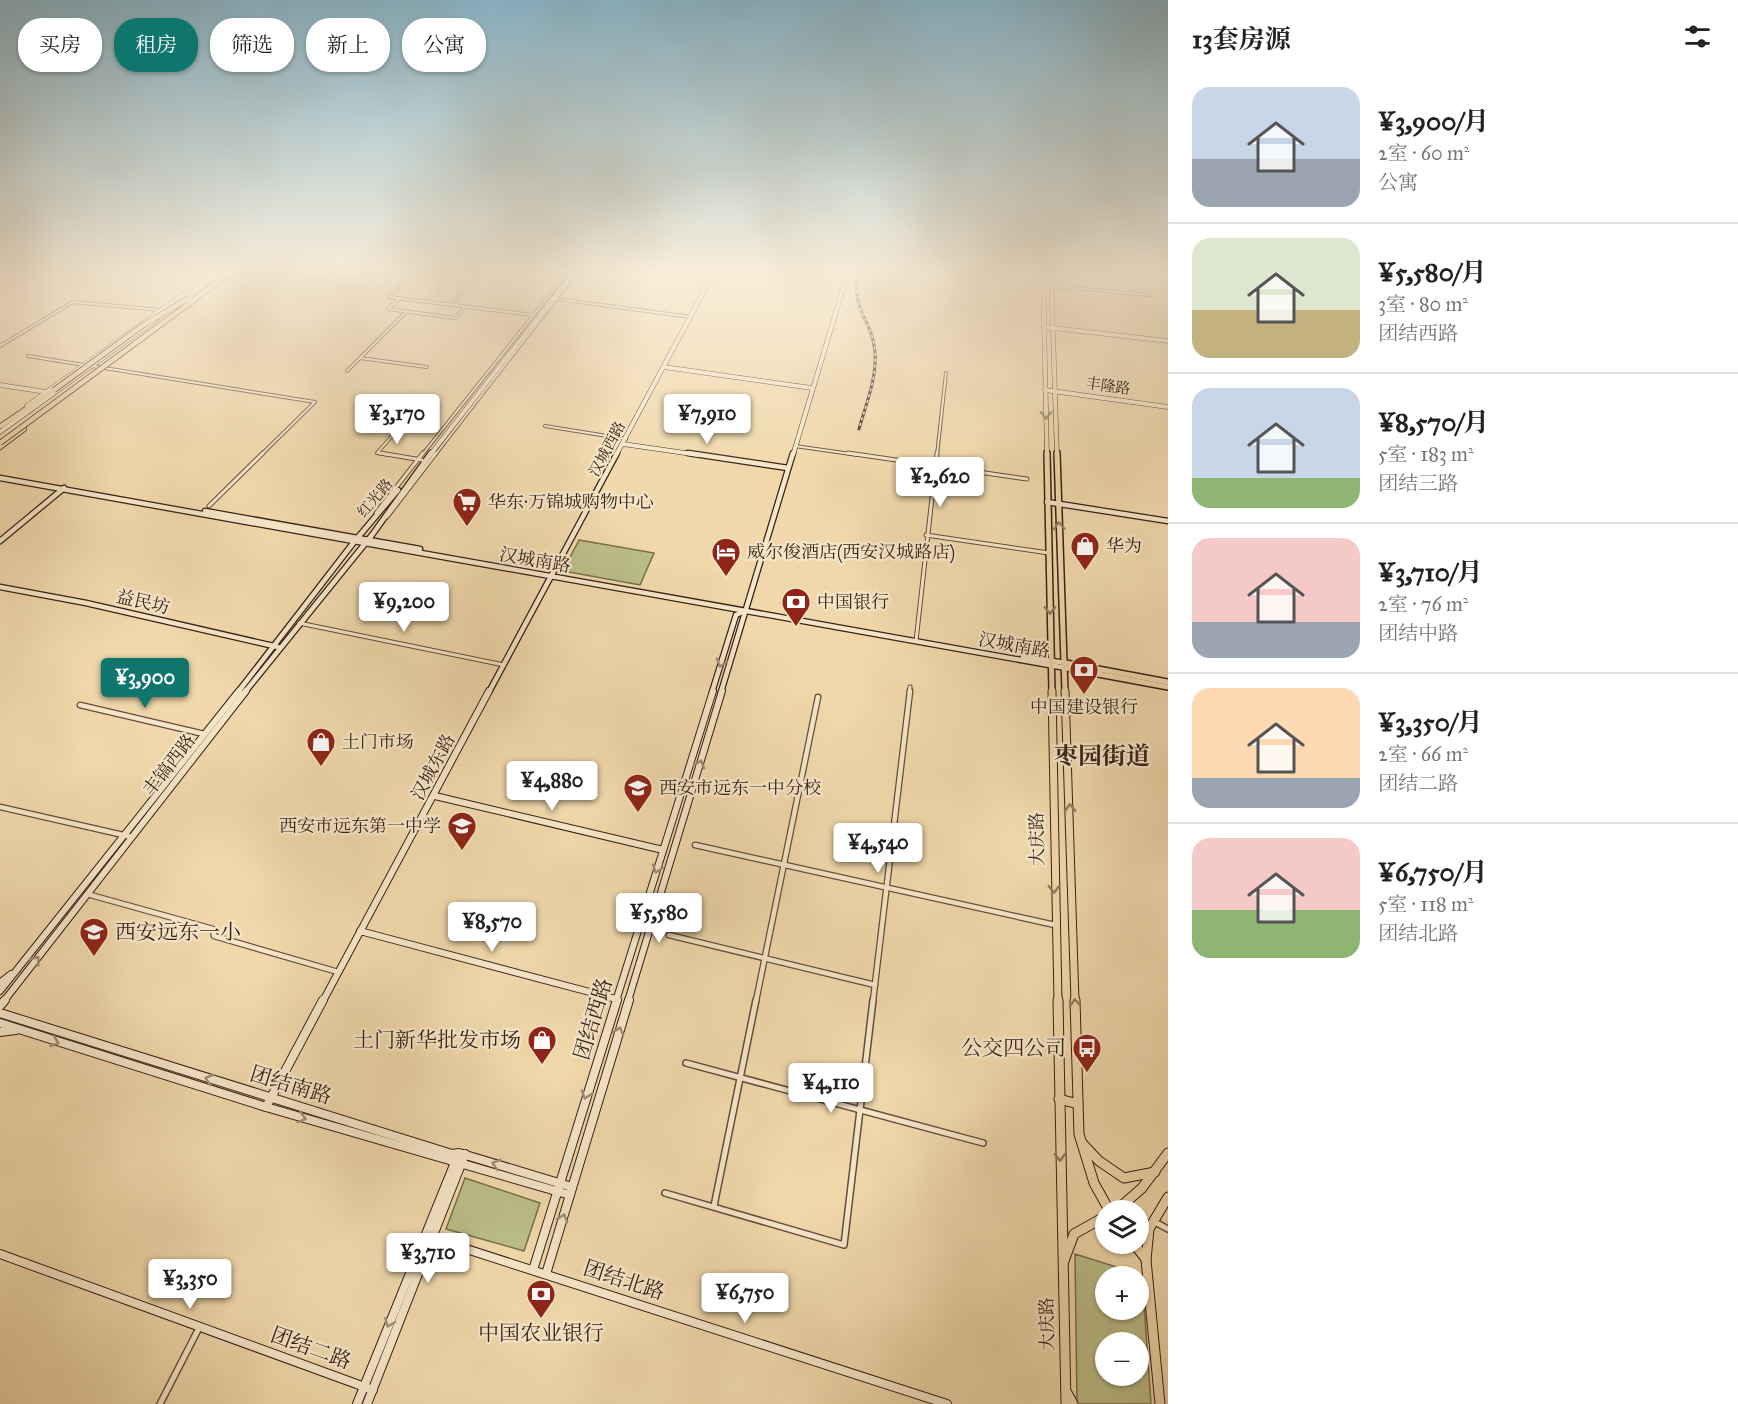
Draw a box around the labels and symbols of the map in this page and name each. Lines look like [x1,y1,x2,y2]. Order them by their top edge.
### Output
street label: 丰隆路 [1084,374,1132,398]
pin: ¥3,170 [348,394,446,445]
pin: ¥7,910 [658,394,756,445]
one-way arrow [1040,410,1052,419]
street label: 汉城西路 [585,418,629,480]
pin: ¥2,620 [891,457,989,508]
street label: 红光路 [353,475,397,521]
supermarket icon: 华东·万锦城购物中心 [451,486,483,528]
place label: 华东·万锦城购物中心 [488,491,654,513]
one-way arrow [1053,521,1066,530]
shop icon: 华为 [1069,530,1101,572]
place label: 华为 [1106,535,1142,557]
hotel icon: 威尔俊酒店(西安汉城路店) [710,536,742,578]
place label: 威尔俊酒店(西安汉城路店) [747,541,955,564]
street label: 汉城南路 [498,543,572,577]
pin: ¥9,200 [355,582,453,633]
street label: 益民坊 [114,585,172,619]
bank icon: 中国银行 [780,586,812,628]
place label: 中国银行 [817,591,889,613]
one-way arrow [1044,605,1056,614]
street label: 汉城南路 [977,628,1051,662]
bank icon: 中国建设银行 [1068,654,1100,696]
one-way arrow [716,657,729,668]
pin: ¥3,900 [96,658,194,709]
place label: 中国建设银行 [1030,696,1138,718]
shop icon: 土门市场 [305,726,337,768]
street label: 丰镐西路 [138,730,200,800]
street label: 汉城东路 [406,730,460,804]
place label: 土门市场 [342,731,414,753]
district label: 枣园街道 [1054,741,1150,771]
one-way arrow [693,759,705,770]
pin: ¥4,880 [503,761,601,812]
school or university icon: 西安市远东一中分校 [622,772,654,814]
place label: 西安市远东一中分校 [659,777,821,799]
one-way arrow [1063,804,1076,813]
school or university icon: 西安市远东第一中学 [446,810,478,852]
street label: 大庆路 [1026,812,1048,866]
place label: 西安市远东第一中学 [279,815,441,837]
pin: ¥4,540 [829,823,927,874]
one-way arrow [652,863,664,874]
one-way arrow [1048,884,1060,893]
pin: ¥5,580 [610,893,708,944]
pin: ¥8,570 [443,902,541,953]
school or university icon: 西安远东一小 [78,916,110,958]
place label: 西安远东一小 [115,919,241,945]
one-way arrow [28,956,39,967]
street label: 团结西路 [568,975,618,1063]
one-way arrow [1069,999,1082,1008]
shop icon: 土门新华批发市场 [526,1024,558,1066]
one-way arrow [612,1026,624,1037]
place label: 土门新华批发市场 [353,1027,521,1053]
bus stop icon: 公交四公司 [1071,1032,1103,1074]
one-way arrow [49,1035,60,1048]
place label: 公交四公司 [961,1035,1066,1061]
street label: 团结南路 [247,1060,335,1110]
pin: ¥4,110 [782,1063,880,1114]
one-way arrow [204,1074,215,1086]
one-way arrow [581,1089,593,1100]
one-way arrow [296,1111,307,1123]
one-way arrow [1054,1153,1066,1162]
one-way arrow [491,1159,502,1171]
one-way arrow [556,1213,568,1224]
pin: ¥3,710 [379,1233,477,1284]
street label: 团结北路 [580,1255,668,1305]
pin: ¥3,350 [141,1259,239,1310]
pin: ¥6,750 [696,1273,794,1324]
bank icon: 中国农业银行 [525,1278,557,1320]
street label: 大庆路 [1036,1297,1058,1351]
one-way arrow [384,1317,396,1328]
place label: 中国农业银行 [478,1320,604,1346]
street label: 团结二路 [267,1321,355,1375]

